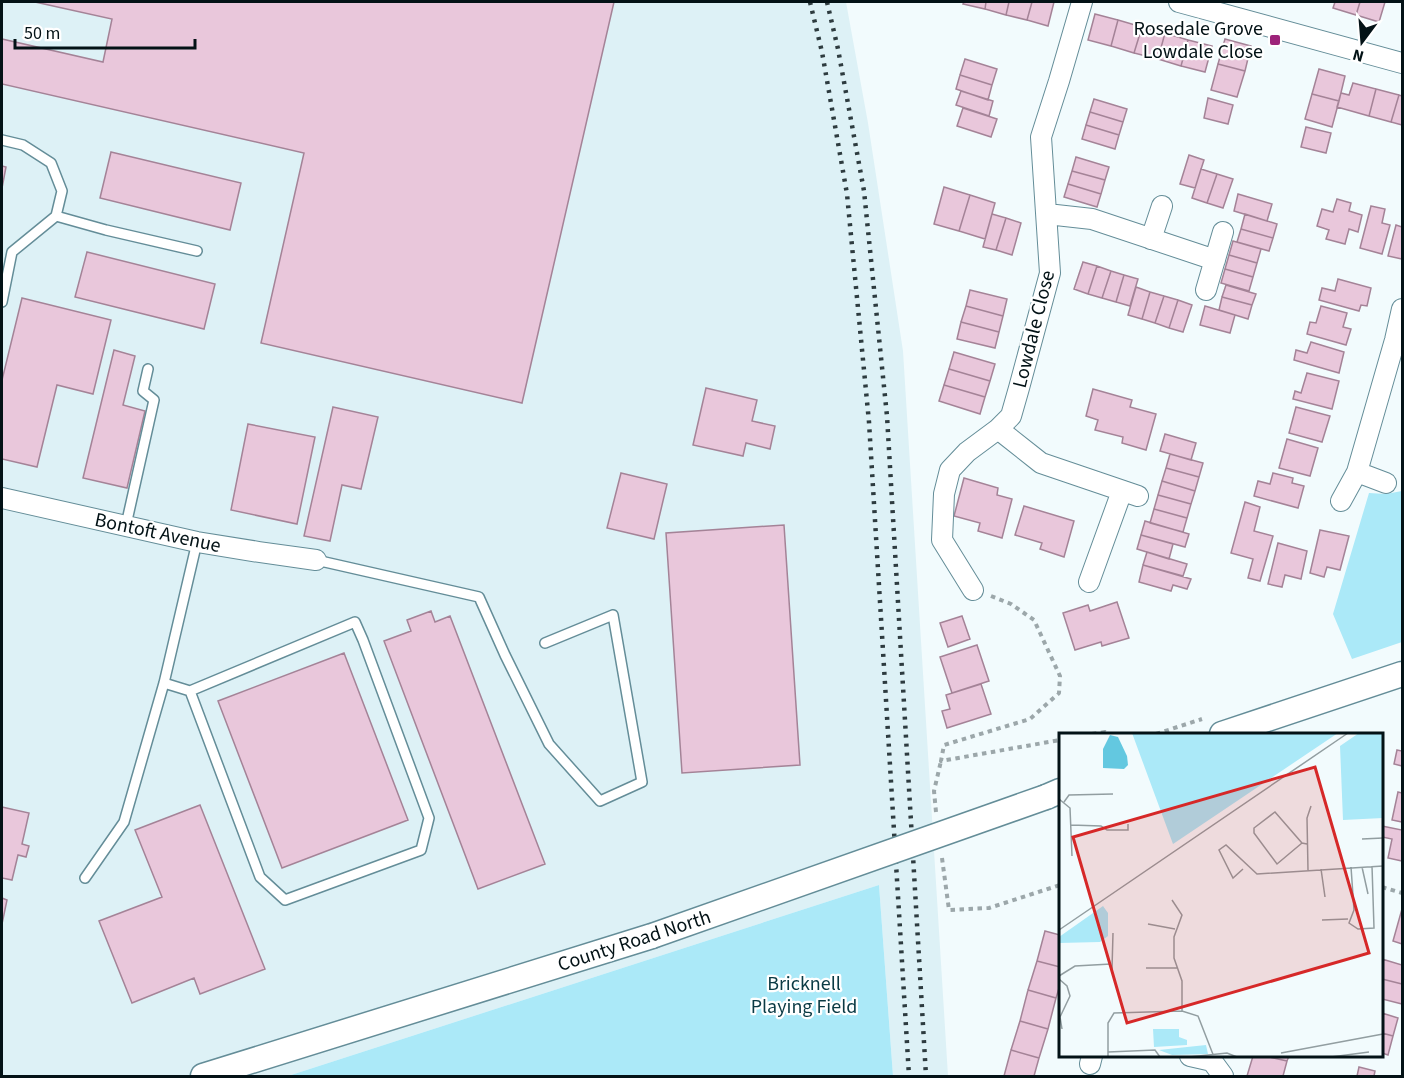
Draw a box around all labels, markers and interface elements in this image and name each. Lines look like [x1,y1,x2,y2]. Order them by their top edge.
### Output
scale bar [15,12,195,50]
north arrow [1332,12,1392,72]
place label: Rosedale Grove Lowdale Close [1133,15,1263,66]
text: 50 m [24,21,60,46]
marker: Rosedale Grove Lowdale Close [1268,33,1282,47]
text: N [1350,43,1366,67]
street label: Lowdale Close [1006,267,1062,391]
street label: Bontoft Avenue [92,506,224,560]
inset map [1059,733,1383,1057]
street label: County Road North [554,903,714,979]
park label: Bricknell Playing Field [751,970,857,1021]

